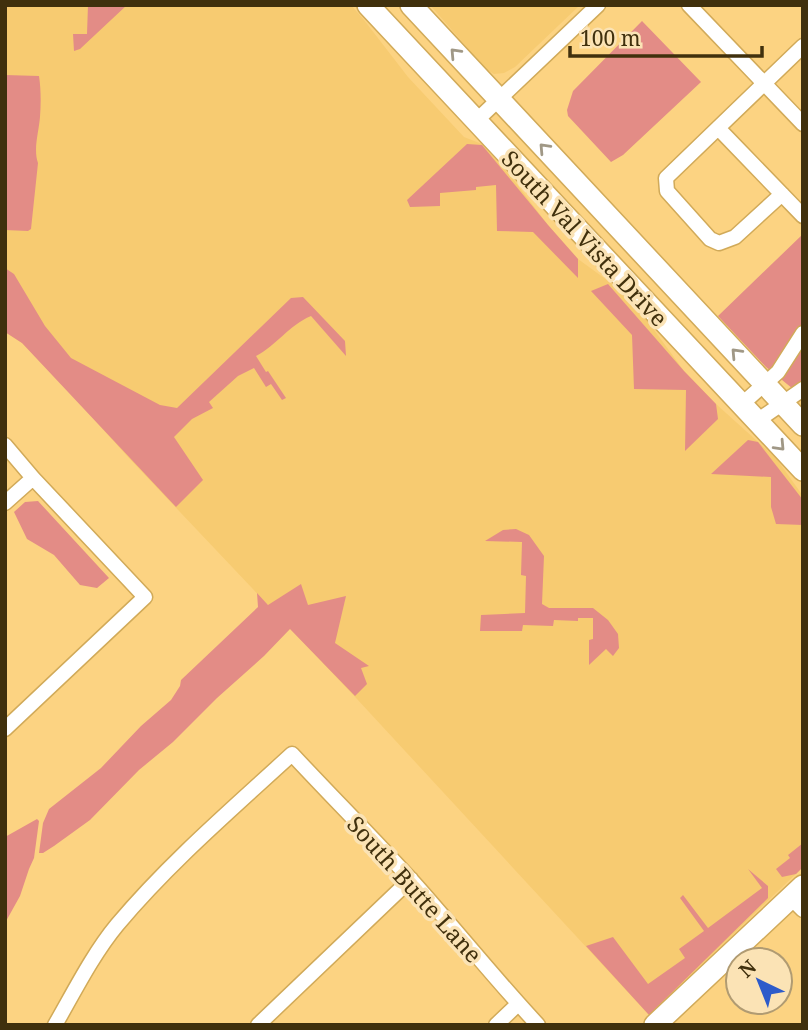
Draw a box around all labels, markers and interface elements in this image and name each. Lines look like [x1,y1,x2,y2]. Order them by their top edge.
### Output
scale bar [570,14,762,58]
text: 100 m [580,24,641,52]
one-way arrow [450,48,463,61]
street label: South Val Vista Drive [495,143,675,333]
one-way arrow [539,143,552,156]
one-way arrow [732,348,745,361]
one-way arrow [771,438,784,451]
street label: South Butte Lane [340,809,490,969]
north arrow [724,946,794,1016]
text: N [733,954,762,983]

